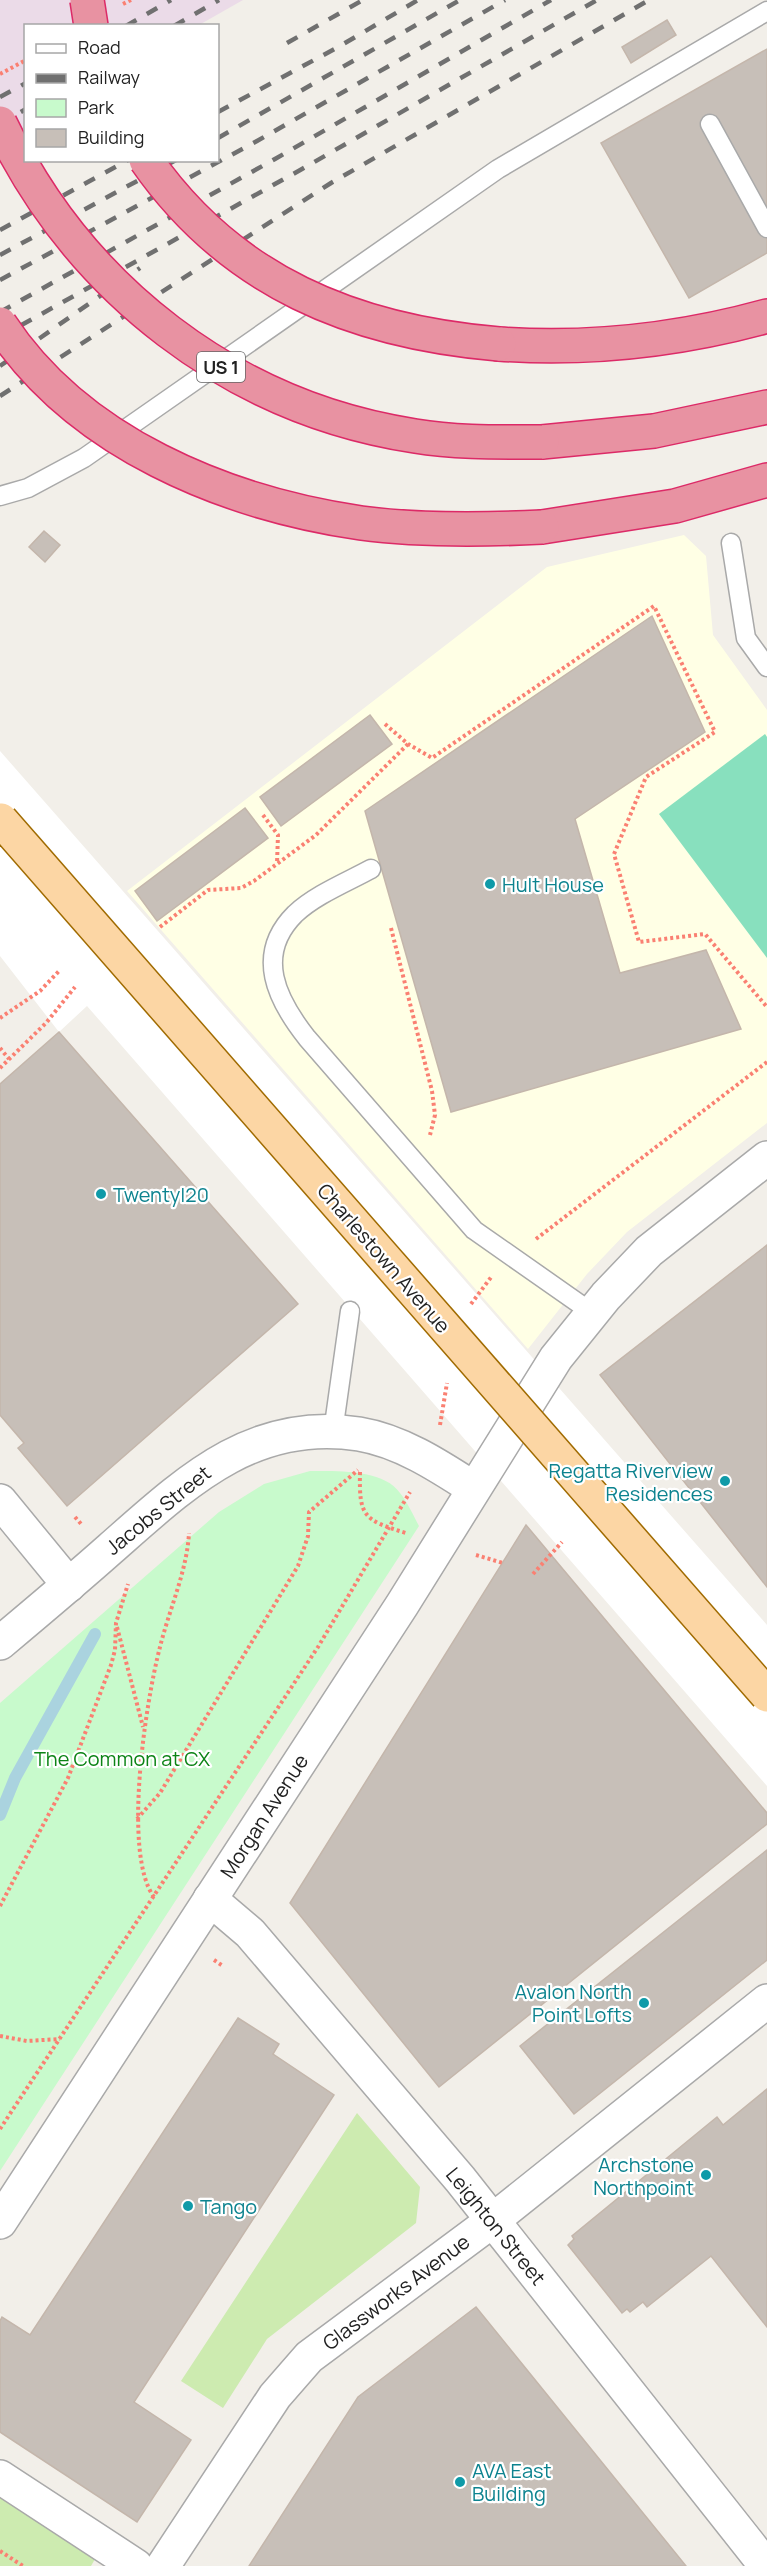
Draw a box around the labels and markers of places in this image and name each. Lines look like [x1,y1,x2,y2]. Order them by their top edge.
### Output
place label: Hult House [502,871,604,898]
marker: Hult House [483,877,497,891]
place label: Twenty|20 [113,1181,209,1208]
marker: Twenty|20 [94,1187,108,1201]
place label: Regatta Riverview Residences [548,1457,713,1507]
marker: Regatta Riverview Residences [718,1474,732,1488]
place label: Avalon North Point Lofts [514,1978,632,2028]
marker: Avalon North Point Lofts [637,1996,651,2010]
place label: Archstone Northpoint [593,2151,694,2201]
marker: Archstone Northpoint [699,2168,713,2182]
place label: Tango [200,2193,257,2220]
marker: Tango [181,2199,195,2213]
place label: AVA East Building [472,2457,552,2507]
marker: AVA East Building [453,2475,467,2489]

